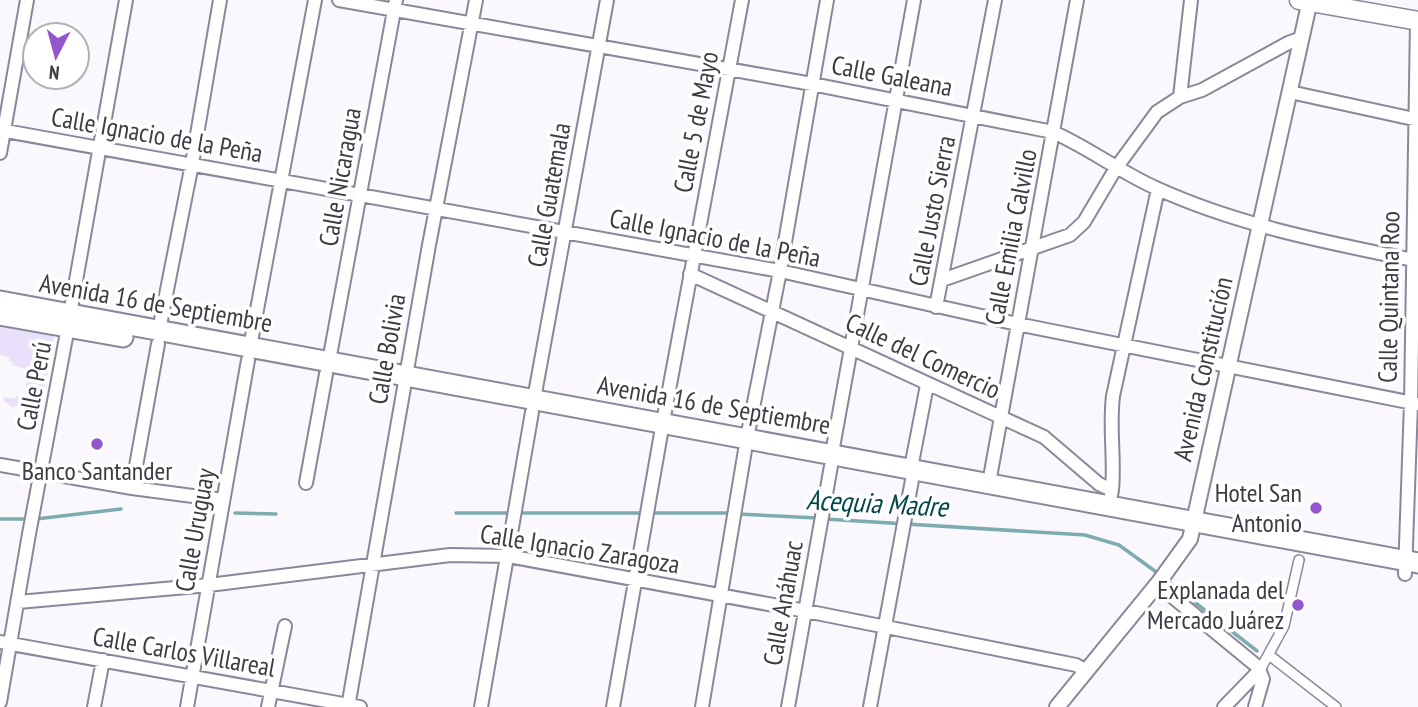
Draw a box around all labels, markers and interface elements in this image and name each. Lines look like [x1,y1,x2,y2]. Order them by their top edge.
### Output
north arrow [21,21,91,91]
street label: Calle Galeana [829,48,955,103]
street label: Calle 5 de Mayo [666,49,725,195]
text: N [48,60,61,85]
street label: Calle Ignacio de la Peña [49,100,265,169]
street label: Calle Nicaragua [311,105,368,249]
street label: Calle Guatemala [520,120,577,270]
street label: Calle Justo Sierra [901,133,962,289]
street label: Calle Emilia Calvillo [977,146,1044,328]
street label: Calle Ignacio de la Peña [607,201,823,274]
street label: Calle Quintana Roo [1371,211,1406,383]
street label: Avenida 16 de Septiembre [37,266,275,339]
street label: Avenida Constitución [1165,274,1240,464]
street label: Calle Bolivia [361,291,412,407]
street label: Calle del Comercio [840,305,1006,406]
street label: Calle Perú [9,338,58,433]
street label: Avenida 16 de Septiembre [595,368,833,441]
marker: Banco Santander [89,436,105,452]
place label: Banco Santander [22,454,172,487]
street label: Calle Uruguay [167,465,222,594]
place label: Hotel San Antonio [1215,476,1302,539]
water label: Acequia Madre [805,480,951,525]
marker: Hotel San Antonio [1308,500,1324,516]
street label: Calle Ignacio Zaragoza [478,516,682,581]
street label: Calle Anáhuac [755,538,810,668]
place label: Explanada del Mercado Juárez [1147,573,1284,636]
marker: Explanada del Mercado Juárez [1290,597,1306,613]
street label: Calle Carlos Villareal [90,619,278,684]

